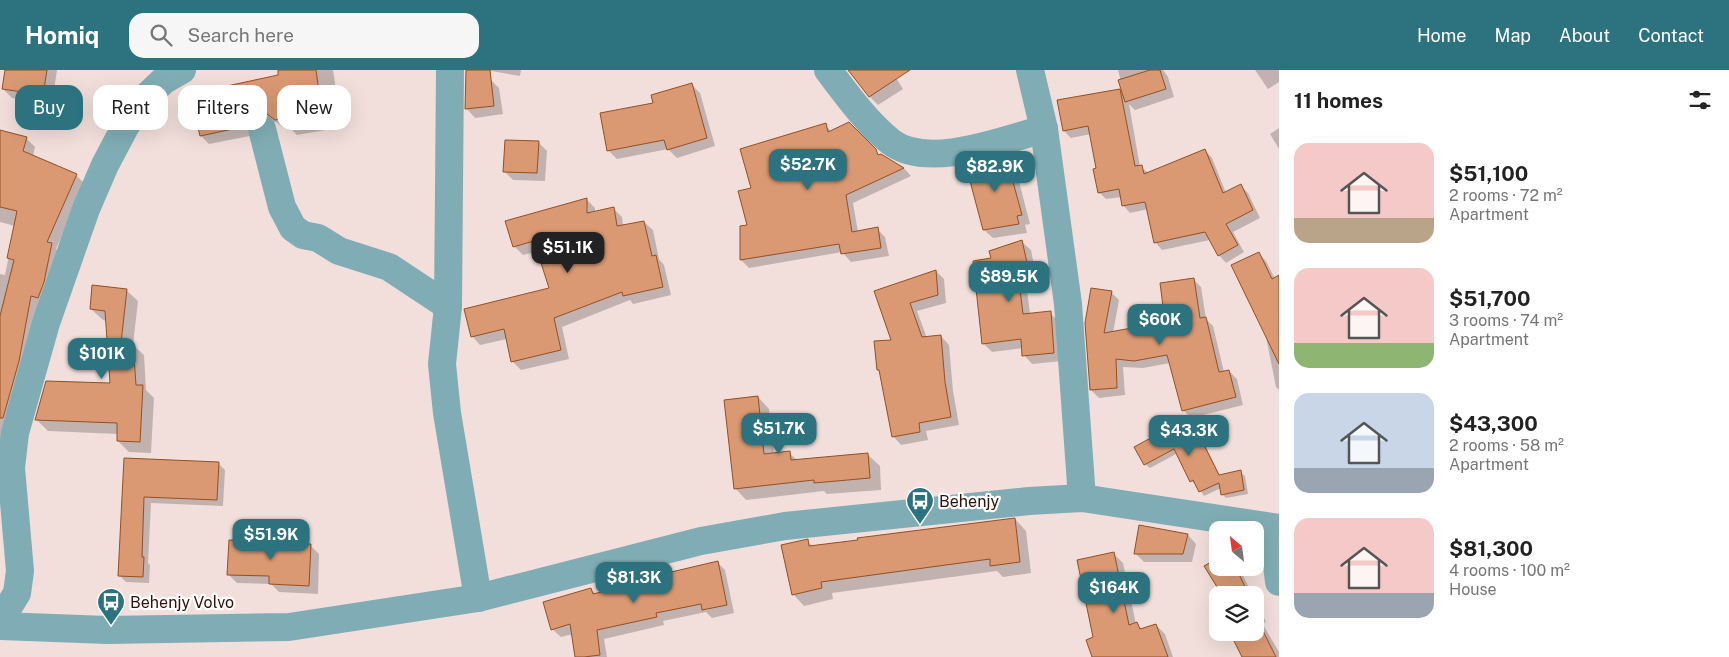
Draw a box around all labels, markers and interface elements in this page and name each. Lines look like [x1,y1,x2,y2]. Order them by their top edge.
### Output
search box [129,13,479,58]
text: Homiq [25,21,99,49]
icon: search [147,21,175,49]
text: Search here [187,24,294,46]
text: Home [1417,25,1467,46]
text: Map [1495,25,1531,46]
text: About [1559,25,1610,46]
text: Contact [1638,25,1704,46]
chip: Buy [15,85,83,130]
chip: Rent [93,85,168,130]
chip: Filters [178,85,267,130]
chip: New [277,85,351,130]
icon: filters [1686,86,1714,114]
text: 11 homes [1294,88,1383,113]
pin: $52.7K [767,148,849,191]
pin: $82.9K [954,150,1036,193]
text: $52.7K [780,155,836,174]
text: $82.9K [966,157,1024,176]
text: $51,100 [1449,161,1528,186]
icon: home [1334,163,1394,223]
text: 2 rooms · 72 m² [1449,186,1563,205]
text: Apartment [1449,205,1529,224]
pin: $51.1K [527,232,609,274]
text: $51.1K [542,238,594,257]
pin: $89.5K [968,260,1050,303]
text: $89.5K [980,267,1038,286]
text: $51,700 [1449,286,1531,311]
icon: home [1334,288,1394,348]
pin: $60K [1130,304,1190,346]
text: $60K [1138,310,1182,329]
text: 3 rooms · 74 m² [1449,311,1563,330]
text: Apartment [1449,330,1529,349]
pin: $101K [67,338,137,380]
text: $101K [79,344,125,363]
text: $43,300 [1449,411,1538,436]
pin: $51.7K [738,412,820,455]
icon: home [1334,413,1394,473]
pin: $43.3K [1148,414,1230,457]
text: $51.7K [752,419,806,438]
text: $43.3K [1160,421,1218,440]
text: 2 rooms · 58 m² [1449,436,1564,455]
text: Apartment [1449,455,1529,474]
bus stop icon: Behenjy [905,486,935,525]
place label: Behenjy [939,492,1000,511]
pin: $51.9K [230,518,312,561]
north arrow [1209,521,1264,576]
map controls [1209,521,1264,641]
text: $51.9K [244,525,298,544]
text: $81,300 [1449,536,1533,561]
icon: home [1334,538,1394,598]
text: 4 rooms · 100 m² [1449,561,1570,580]
pin: $81.3K [593,562,675,604]
text: $81.3K [607,568,661,587]
pin: $164K [1079,572,1149,614]
text: $164K [1089,578,1139,597]
text: House [1449,580,1497,599]
button: layers [1209,586,1264,641]
bus stop icon: Behenjy Volvo [96,587,126,626]
place label: Behenjy Volvo [130,593,234,612]

